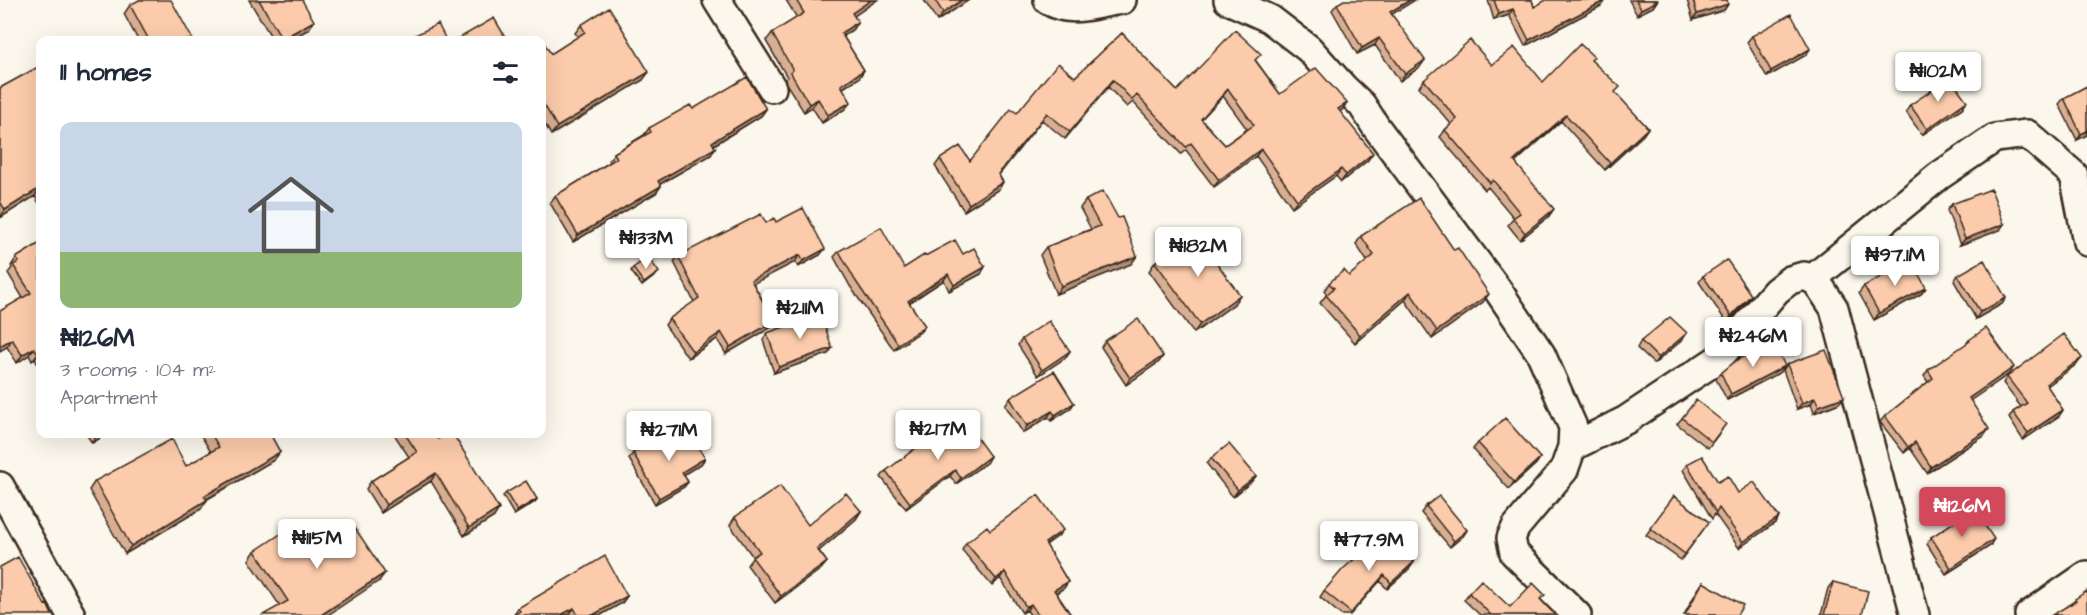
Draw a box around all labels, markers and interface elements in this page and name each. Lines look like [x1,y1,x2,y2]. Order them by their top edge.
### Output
pin: ₦102M [1896,52,1980,103]
text: 11 homes [60,54,152,90]
icon: filters [489,56,522,89]
text: ₦102M [1909,57,1967,85]
icon: home [237,161,345,269]
pin: ₦133M [604,219,688,270]
text: ₦133M [619,224,673,252]
pin: ₦182M [1156,227,1240,278]
text: ₦182M [1169,232,1227,260]
pin: ₦97.1M [1846,236,1944,287]
text: ₦97.1M [1865,241,1925,269]
pin: ₦211M [758,289,842,340]
text: ₦211M [776,294,824,322]
pin: ₦246M [1711,317,1795,368]
text: ₦126M [60,320,135,356]
text: ₦246M [1719,322,1787,350]
text: 3 rooms · 104 m² [60,356,216,384]
text: Apartment [60,384,158,412]
pin: ₦217M [896,410,980,461]
pin: ₦271M [627,411,711,462]
text: ₦217M [909,415,967,443]
text: ₦271M [640,416,698,444]
pin: ₦126M [1920,487,2004,538]
text: ₦126M [1933,492,1991,520]
pin: ₦115M [275,519,359,570]
pin: ₦77.9M [1320,521,1418,572]
text: ₦115M [292,524,342,552]
text: ₦77.9M [1334,526,1404,554]

